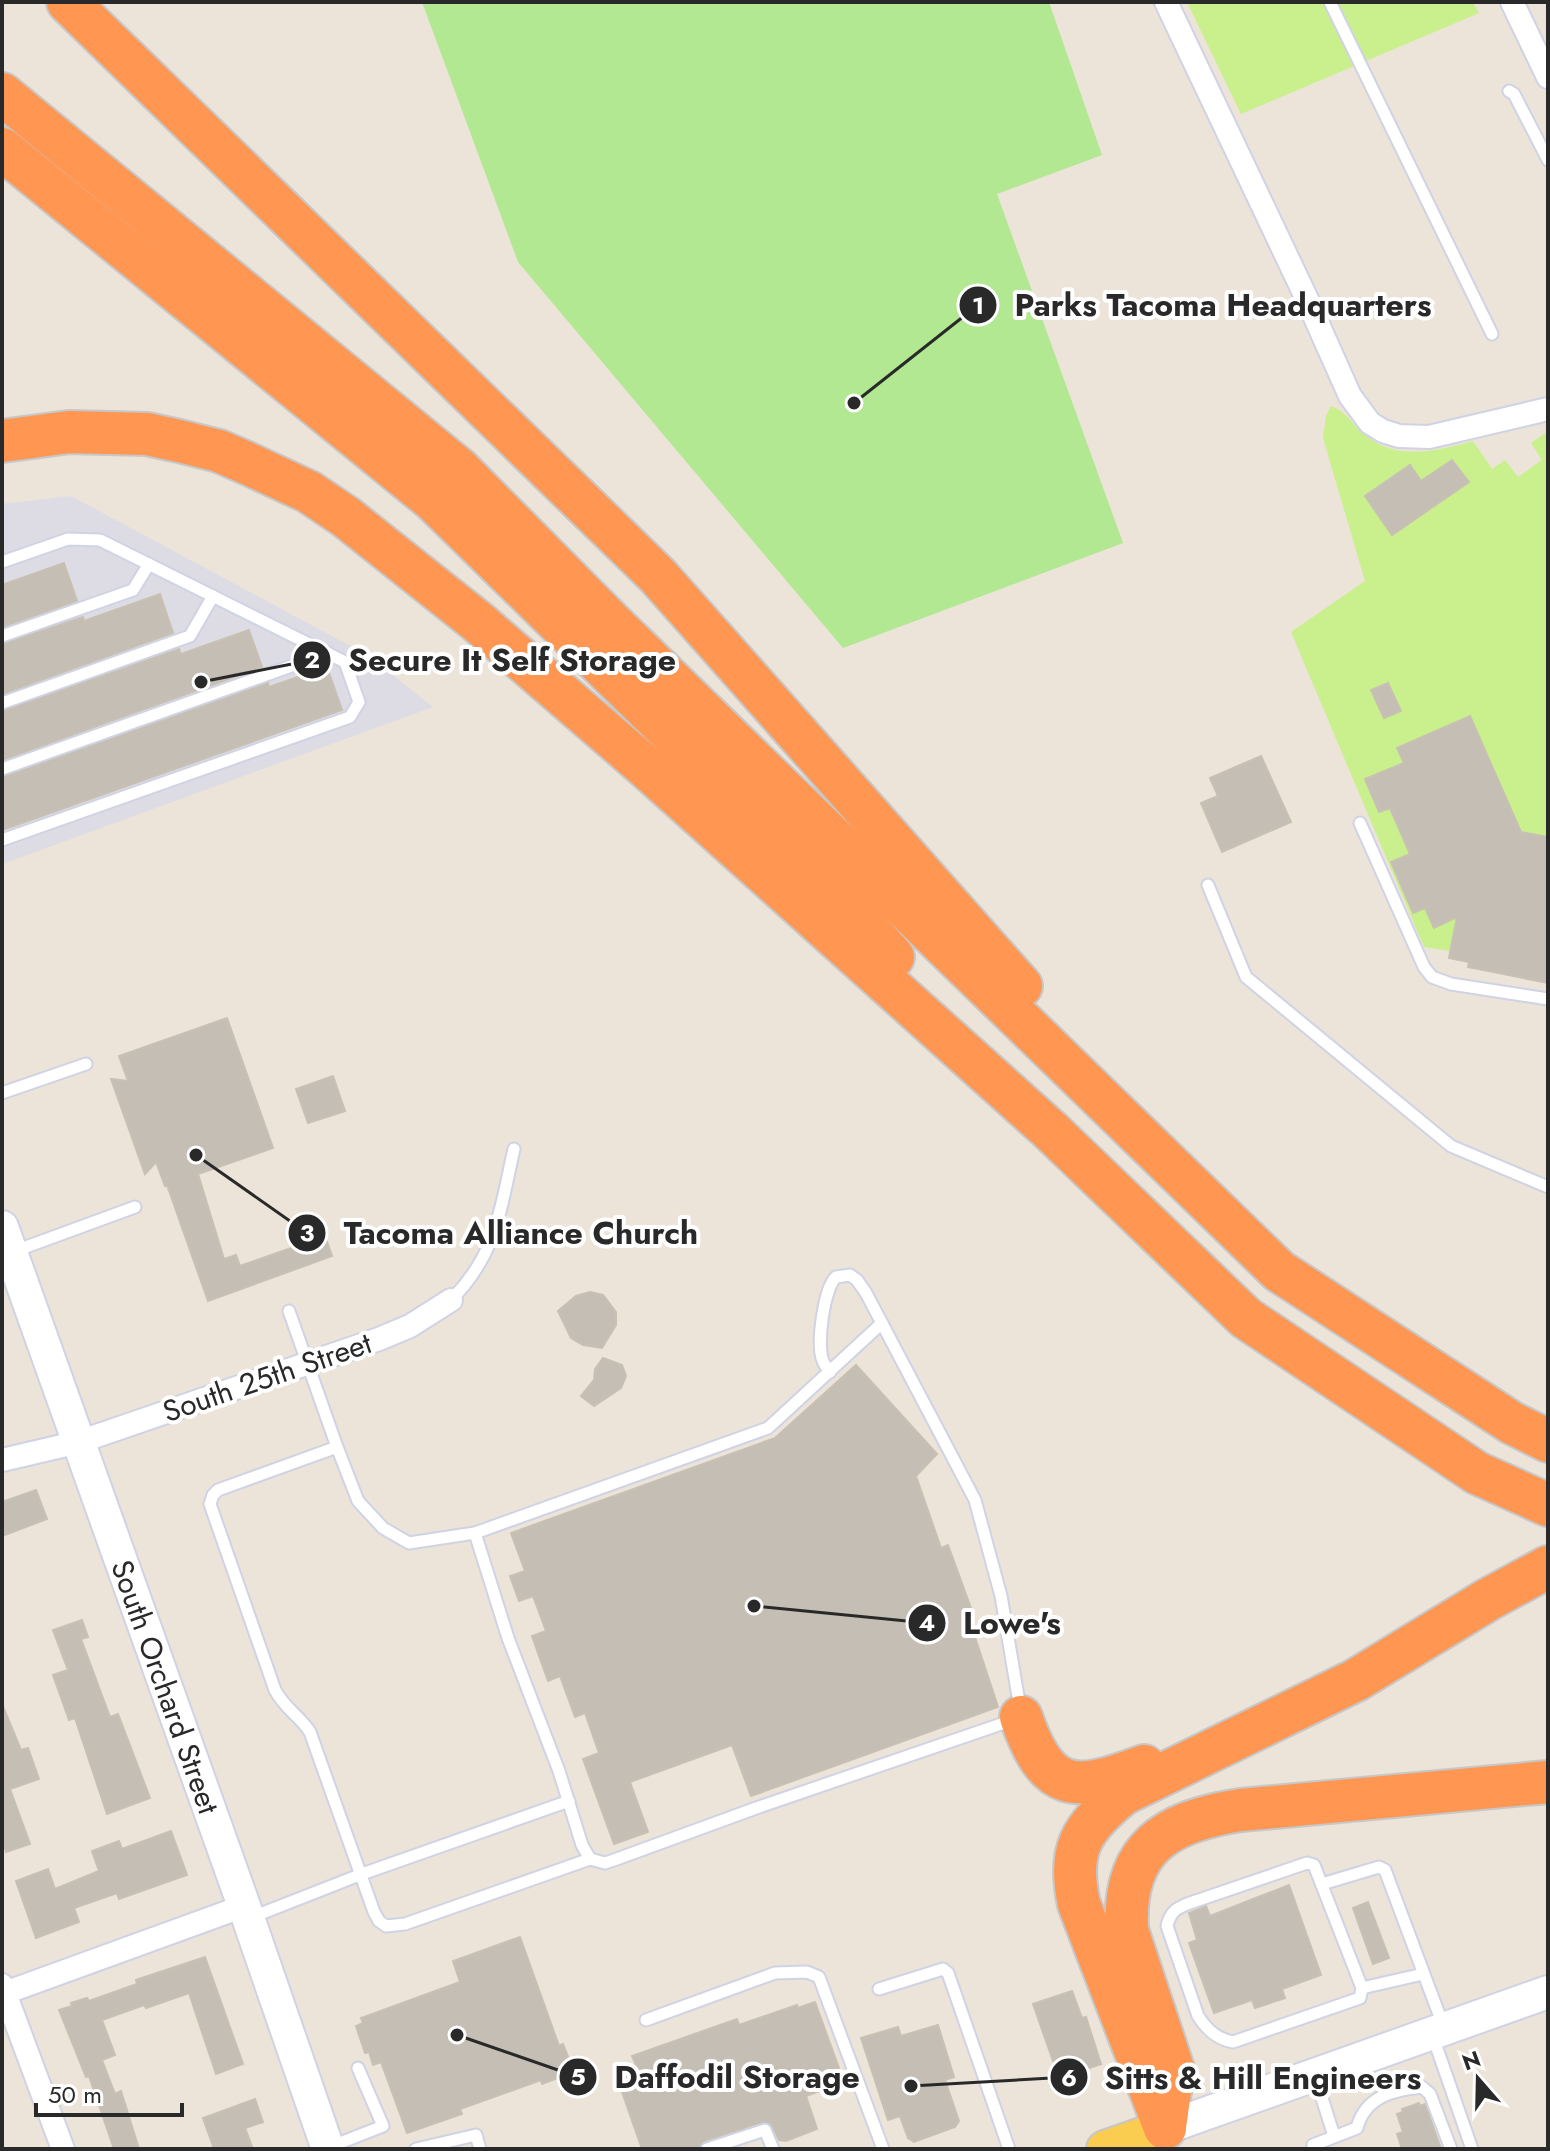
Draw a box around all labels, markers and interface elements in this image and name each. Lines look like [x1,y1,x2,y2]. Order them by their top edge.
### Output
callout: Parks Tacoma Headquarters [958,277,1447,333]
text: Parks Tacoma Headquarters [1014,282,1432,328]
text: 1 [972,288,984,323]
callout: Secure It Self Storage [292,632,692,688]
text: Secure It Self Storage [348,637,676,683]
text: 2 [304,642,320,677]
callout: Tacoma Alliance Church [287,1205,714,1261]
text: Tacoma Alliance Church [344,1210,698,1256]
text: 3 [300,1215,315,1250]
street label: South 25th Street [157,1321,378,1433]
street label: South Orchard Street [101,1554,231,1820]
callout: Lowe's [907,1595,1077,1651]
text: Lowe's [963,1600,1061,1646]
text: 4 [919,1605,935,1640]
north arrow [1438,2039,1518,2119]
text: N [1457,2042,1485,2078]
callout: Daffodil Storage [558,2049,876,2105]
callout: Sitts & Hill Engineers [1049,2049,1437,2105]
text: Daffodil Storage [614,2054,860,2100]
text: Sitts & Hill Engineers [1105,2055,1421,2101]
text: 5 [570,2059,586,2094]
text: 6 [1061,2060,1077,2095]
scale bar [36,2067,182,2117]
text: 50 m [48,2077,102,2112]

